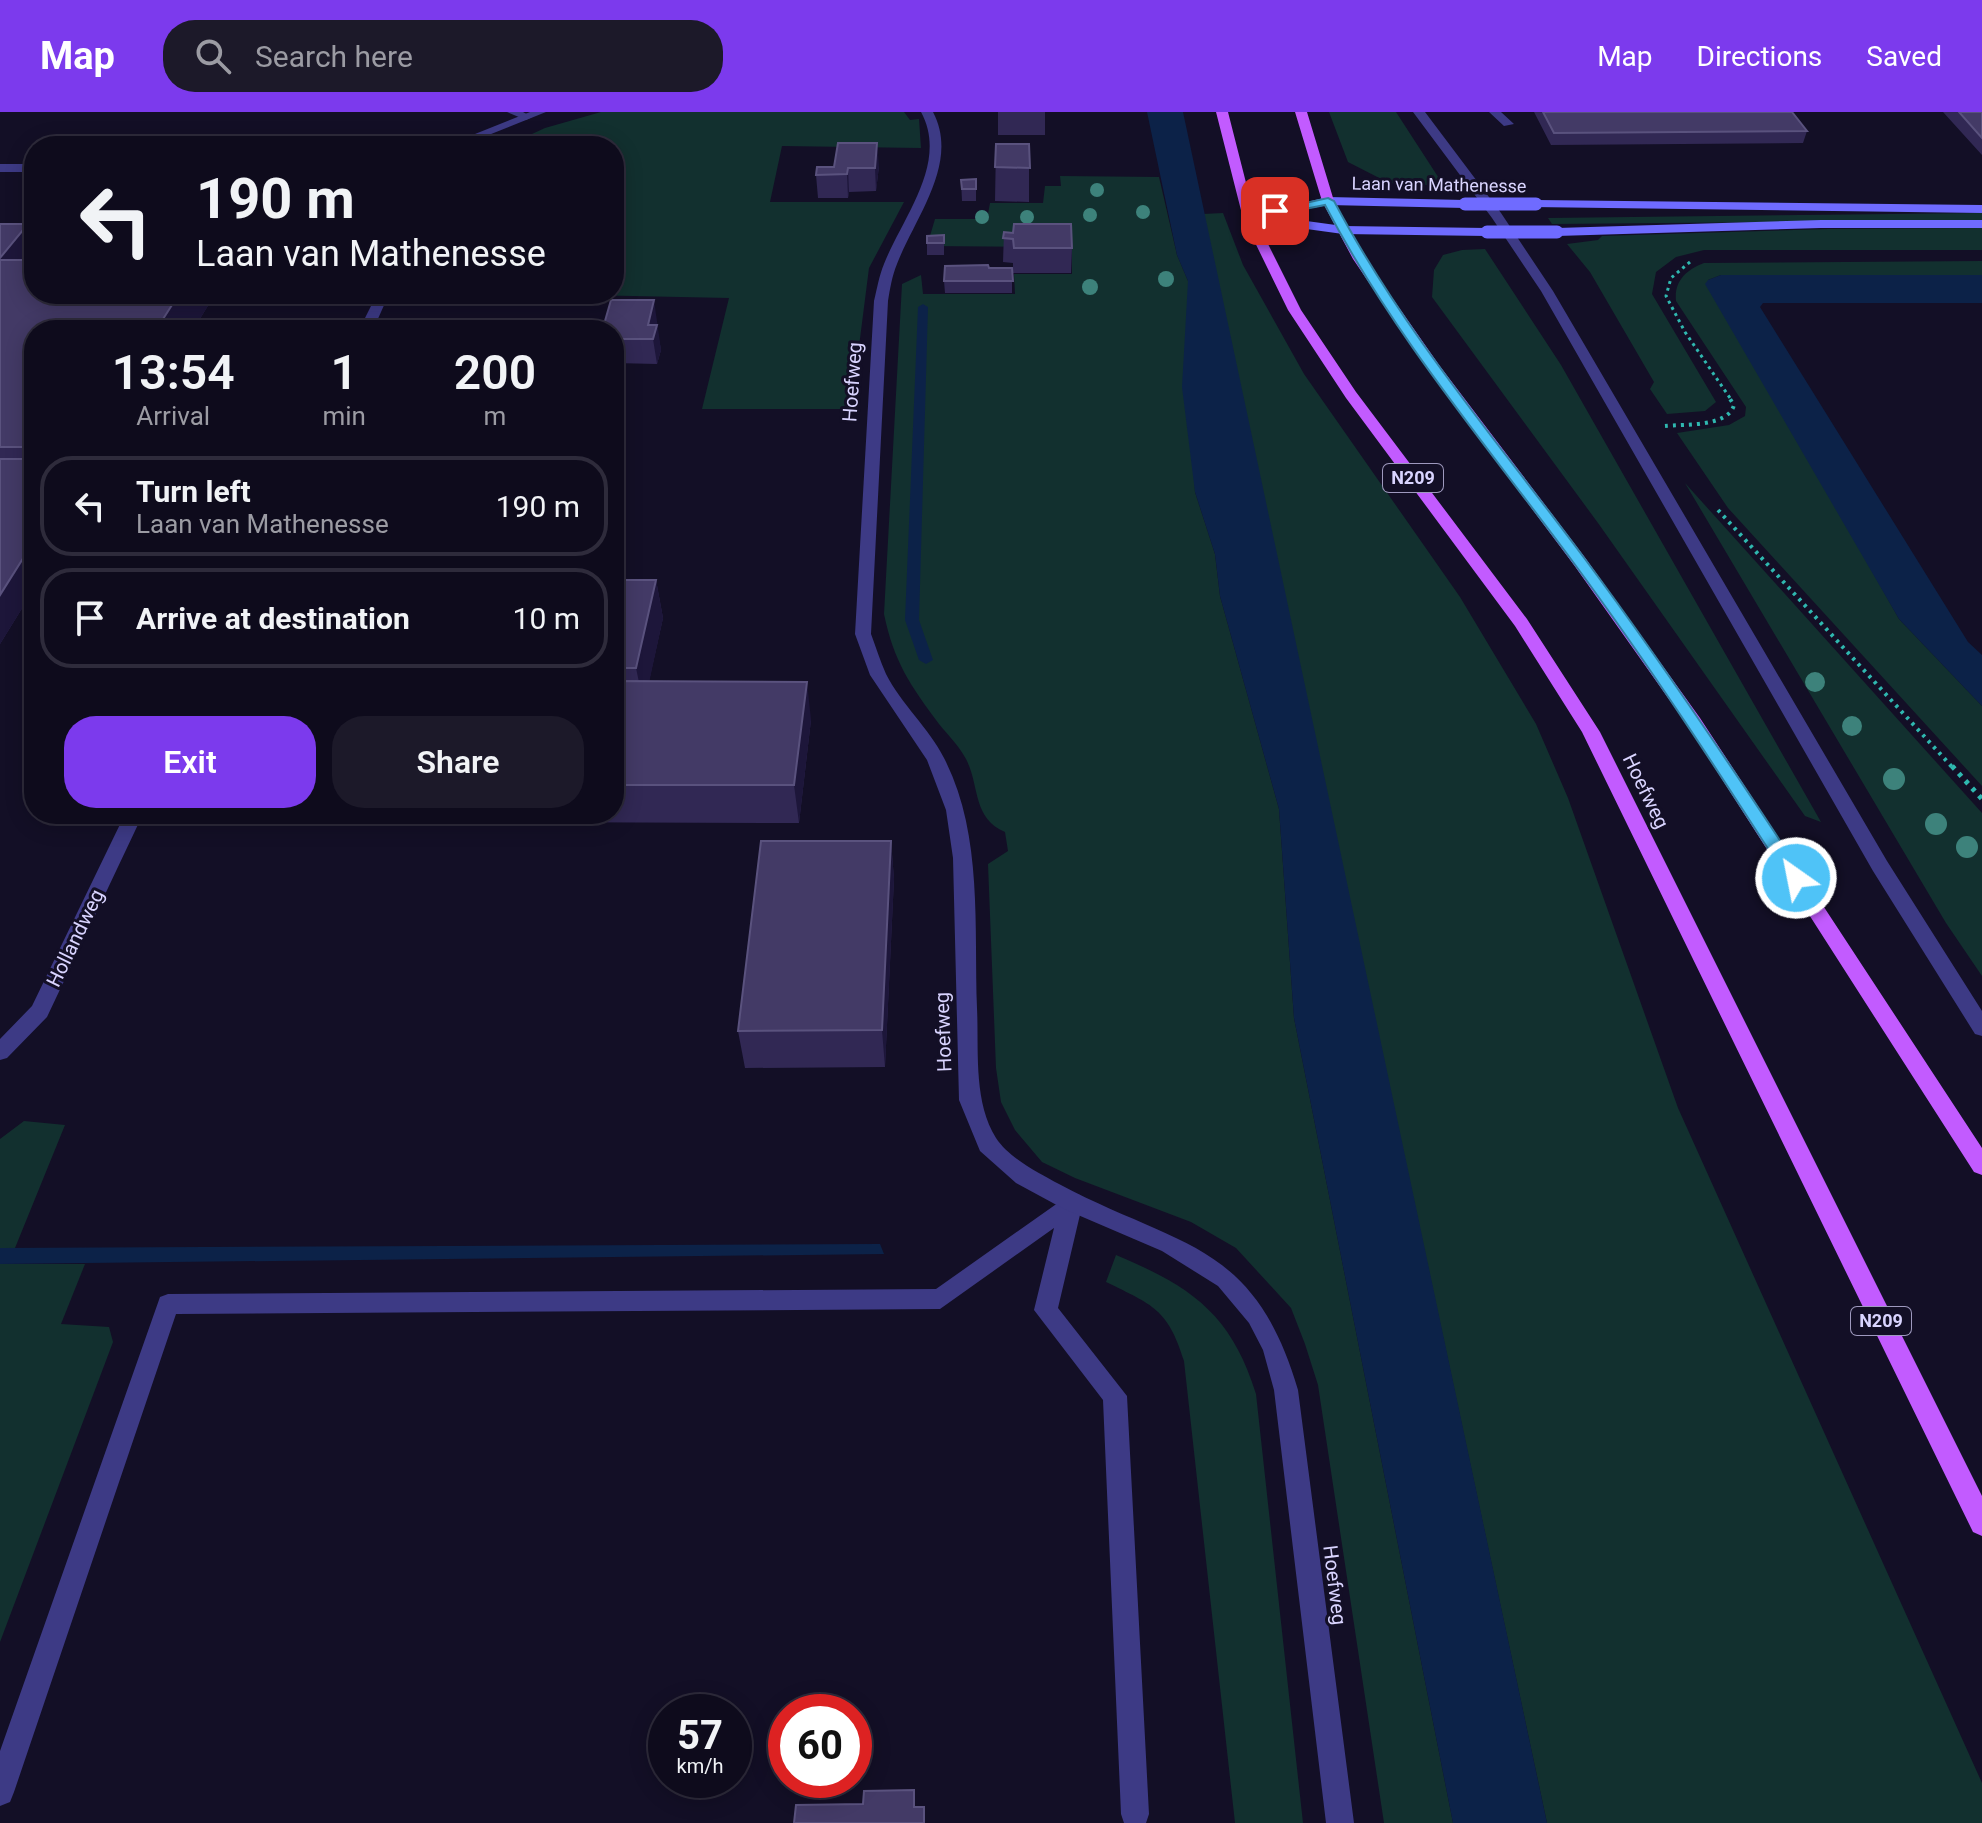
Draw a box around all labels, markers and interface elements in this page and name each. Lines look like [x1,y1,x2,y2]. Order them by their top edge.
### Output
search box [163,20,723,92]
text: Map [40,34,115,78]
icon: search [191,34,235,78]
text: Search here [255,39,413,74]
text: Map [1597,40,1653,73]
text: Directions [1697,40,1822,73]
text: Saved [1866,40,1942,73]
text: 190 m [196,166,355,232]
icon: left [64,168,168,272]
street label: Laan van Mathenesse [1351,172,1527,197]
pin [1241,177,1309,245]
icon: arrive [1253,189,1297,233]
text: Laan van Mathenesse [196,233,546,275]
street label: Hoefweg [837,341,867,423]
text: 13:54 [112,344,235,401]
text: 1 [331,344,358,401]
text: 200 [454,344,536,401]
text: Arrival [136,401,210,431]
text: min [322,401,366,431]
text: m [484,401,506,431]
road number: N209 [1383,464,1443,492]
text: Turn left [136,474,251,509]
icon: left [68,484,112,528]
text: 190 m [496,489,580,524]
text: Laan van Mathenesse [136,509,389,539]
icon: arrive [68,596,112,640]
text: Arrive at destination [136,601,410,636]
text: 10 m [513,601,580,636]
button: Exit [64,716,316,808]
button: Share [332,716,584,808]
street label: Hoefweg [1618,750,1674,832]
position arrow [1754,836,1838,920]
street label: Hollandweg [41,885,109,991]
street label: Hoefweg [930,992,956,1072]
road number: N209 [1851,1307,1911,1335]
street label: Hoefweg [1318,1544,1352,1626]
speed limit sign: 60 [768,1694,872,1798]
text: 57 [677,1712,723,1759]
text: km/h [677,1754,723,1778]

